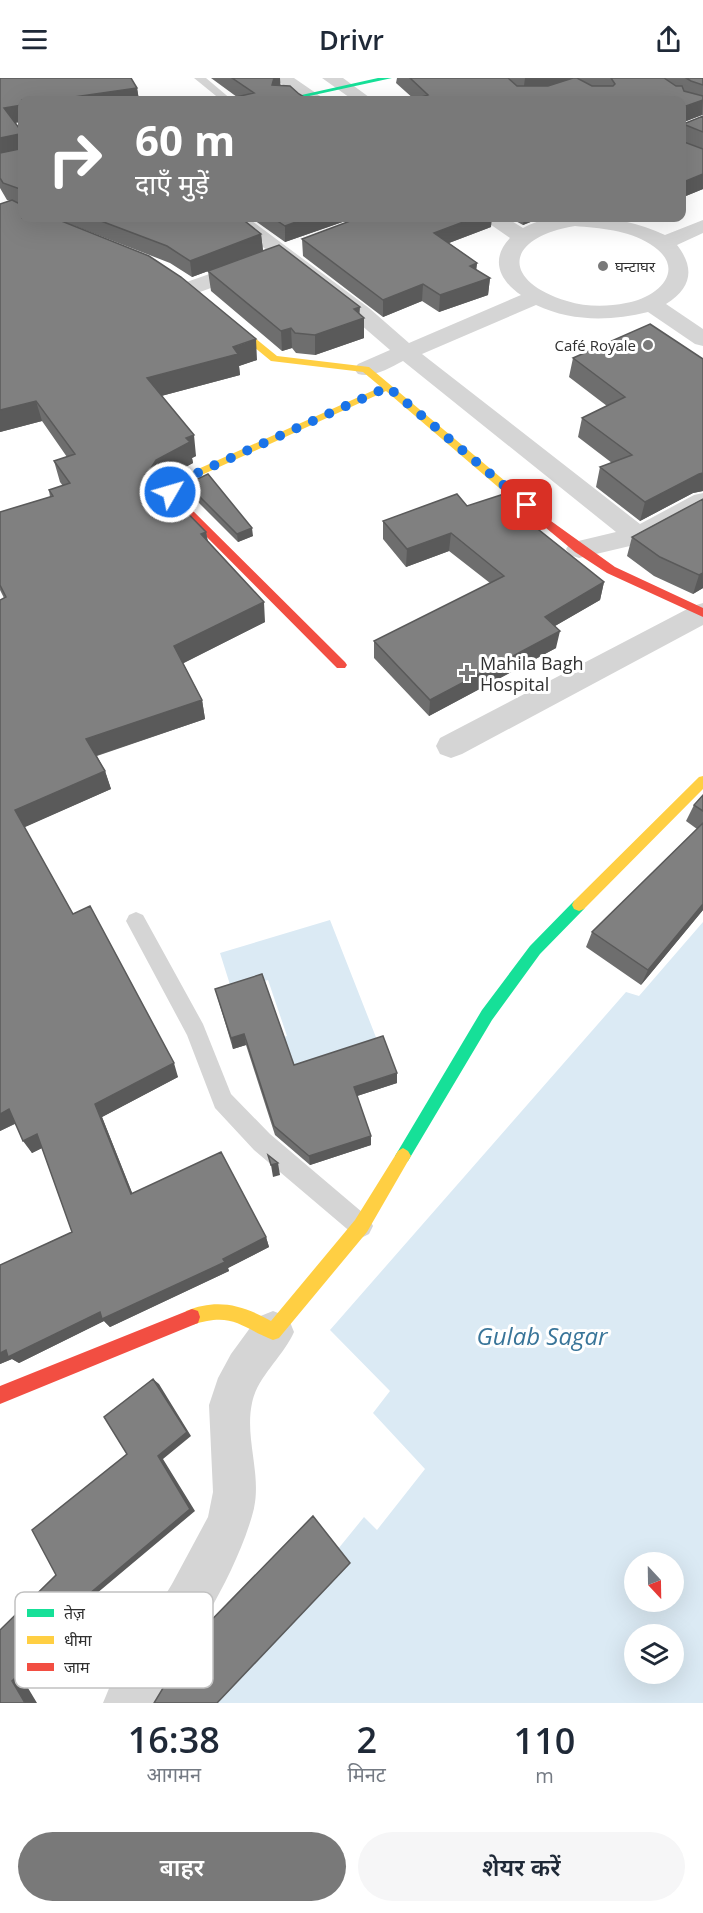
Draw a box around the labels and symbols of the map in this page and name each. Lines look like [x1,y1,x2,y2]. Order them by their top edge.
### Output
place label: घन्टाघर [615,256,656,276]
marker: घन्टाघर [596,259,610,273]
place label: Café Royale [555,335,636,355]
marker: Café Royale [641,338,655,352]
position arrow [138,460,202,524]
pin [501,479,552,530]
place label: Mahila Bagh Hospital [480,651,583,696]
marker: Mahila Bagh Hospital [458,664,476,682]
water label: Gulab Sagar [476,1319,609,1352]
north arrow [624,1552,684,1612]
legend [15,1592,213,1688]
text: तेज़ [64,1602,86,1624]
text: धीमा [64,1629,93,1651]
text: जाम [64,1656,90,1678]

